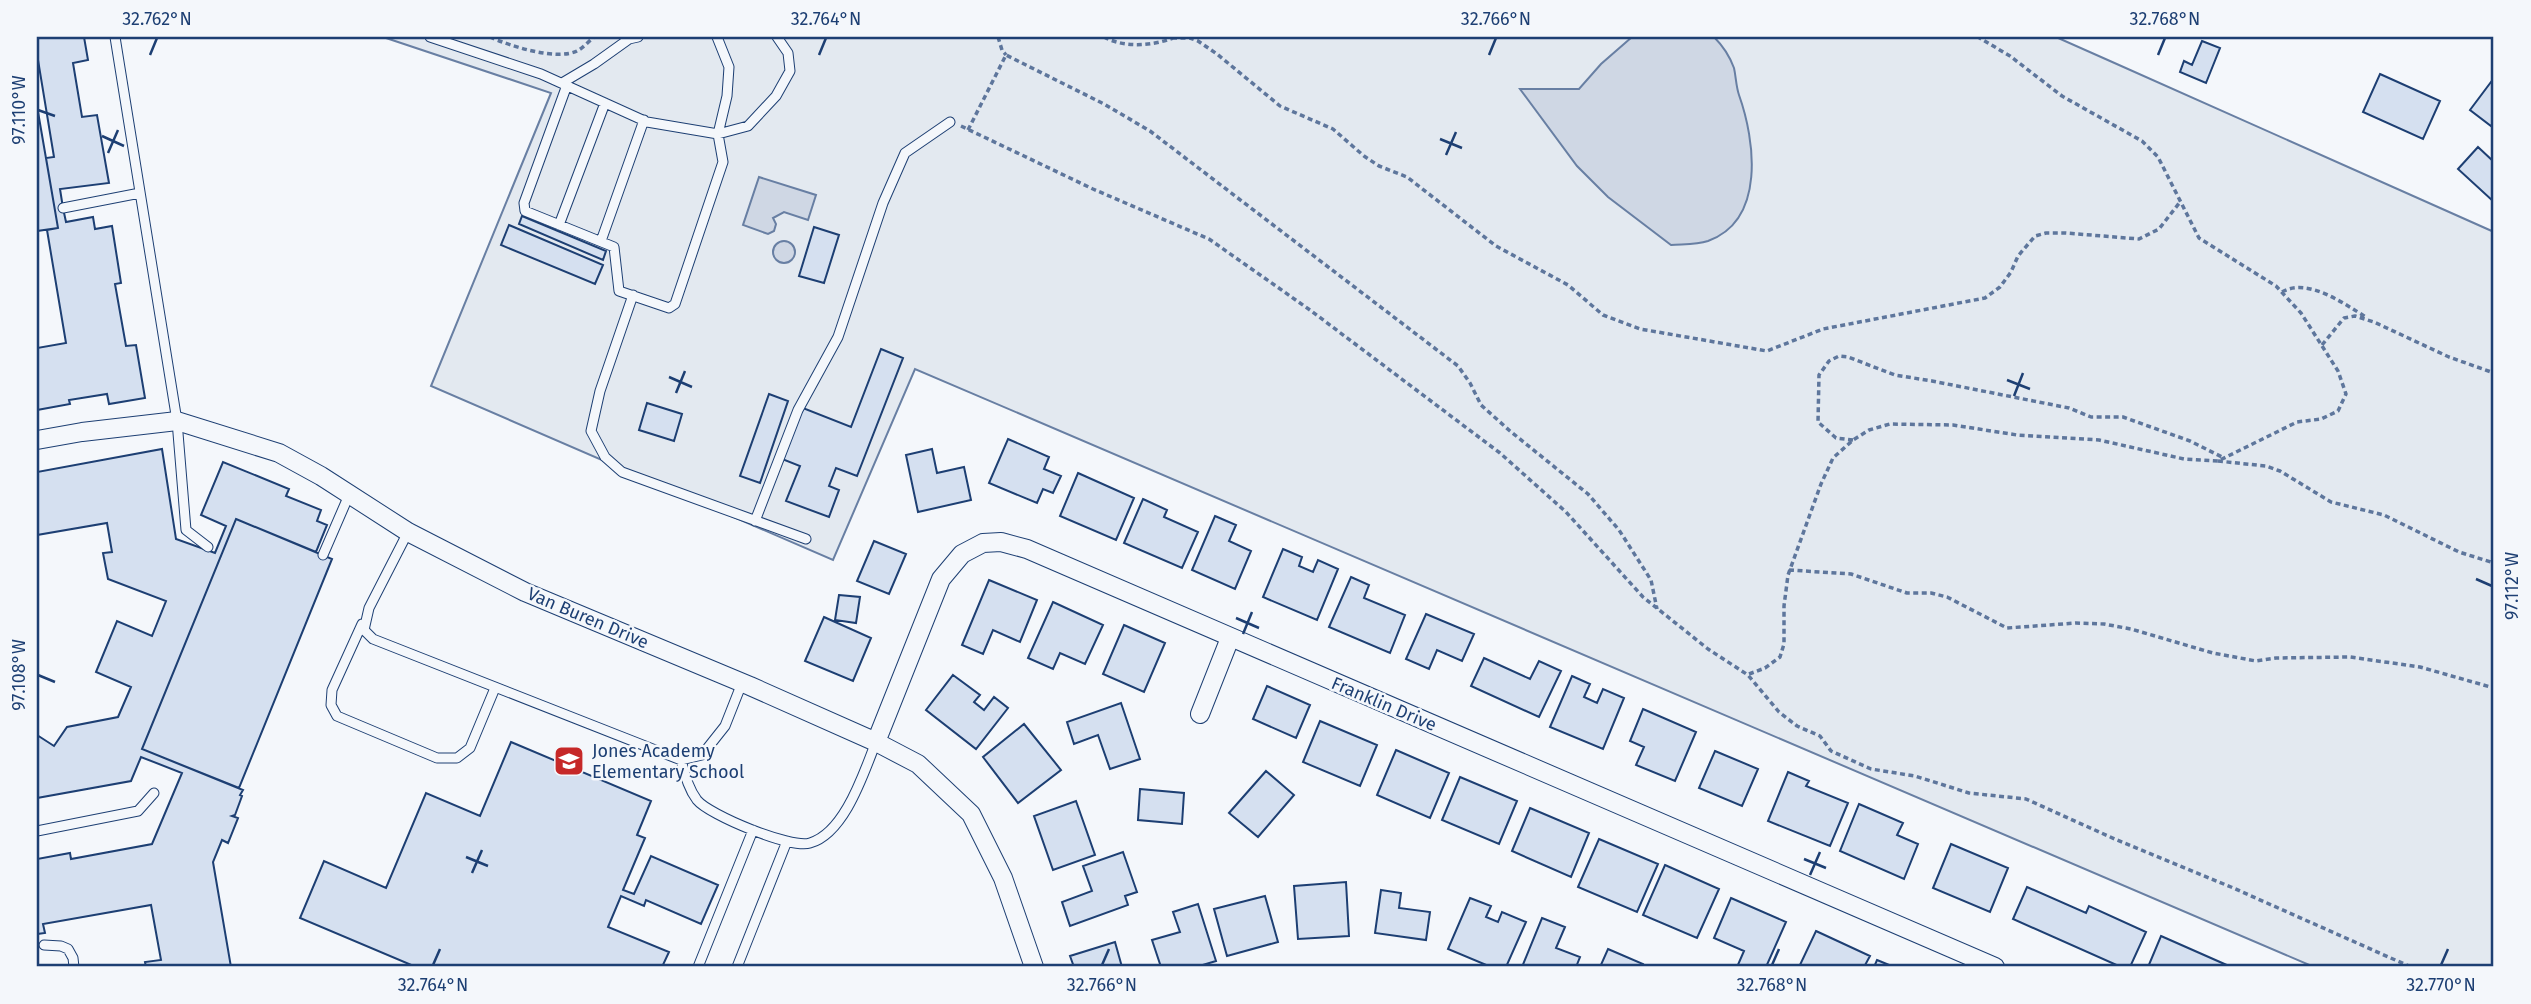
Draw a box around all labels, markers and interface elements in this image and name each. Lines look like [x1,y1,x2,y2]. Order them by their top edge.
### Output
text: 32.762°N [122,8,192,30]
text: 32.764°N [791,8,861,30]
text: 32.766°N [1461,8,1531,30]
text: 32.768°N [2130,8,2200,30]
text: 97.110°W [8,75,30,145]
text: 97.112°W [2501,552,2523,620]
street label: Van Buren Drive [524,583,652,653]
text: 97.108°W [8,639,30,711]
street label: Franklin Drive [1328,672,1440,736]
place label: Jones Academy Elementary School [592,740,744,783]
school or university icon: Jones Academy Elementary School [552,744,586,778]
text: 32.764°N [398,974,468,996]
text: 32.766°N [1067,974,1137,996]
text: 32.768°N [1737,974,1807,996]
text: 32.770°N [2406,974,2476,996]

